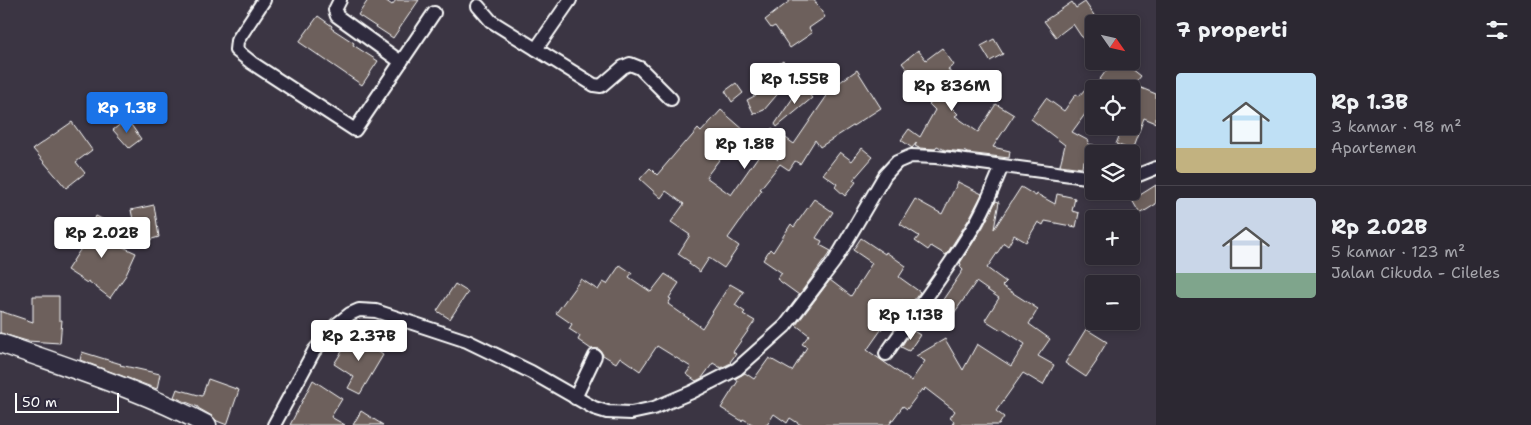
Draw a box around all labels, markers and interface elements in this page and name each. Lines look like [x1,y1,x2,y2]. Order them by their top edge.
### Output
north arrow [1085,15,1140,70]
map controls [1085,15,1140,330]
text: 7 properti [1176,16,1288,44]
icon: filters [1483,16,1511,44]
pin: Rp 1.55B [743,62,847,105]
text: Rp 1.55B [761,68,829,89]
pin: Rp 836M [906,70,998,112]
text: Rp 836M [914,75,990,96]
button: locate [1085,80,1140,135]
text: Rp 1.3B [1331,88,1408,116]
pin: Rp 1.3B [81,92,173,134]
icon: home [1216,93,1276,153]
text: Rp 1.3B [98,97,156,118]
text: 3 kamar · 98 m² [1331,116,1462,137]
pin: Rp 1.8B [699,128,791,170]
text: Rp 1.8B [716,133,774,154]
text: Apartemen [1331,137,1416,158]
button: layers [1085,145,1140,200]
button: + [1085,210,1140,265]
text: Rp 2.02B [1331,213,1428,241]
pin: Rp 2.02B [50,216,154,259]
icon: home [1216,218,1276,278]
text: Rp 2.02B [65,222,139,243]
text: 5 kamar · 123 m² [1331,241,1465,262]
text: Jalan Cikuda - Cileles [1331,262,1500,283]
button: − [1085,275,1140,330]
pin: Rp 1.13B [859,298,963,341]
text: Rp 1.13B [879,304,943,325]
pin: Rp 2.37B [307,320,411,362]
text: Rp 2.37B [322,325,396,346]
scale bar [15,390,119,413]
text: 50 m [22,393,57,411]

